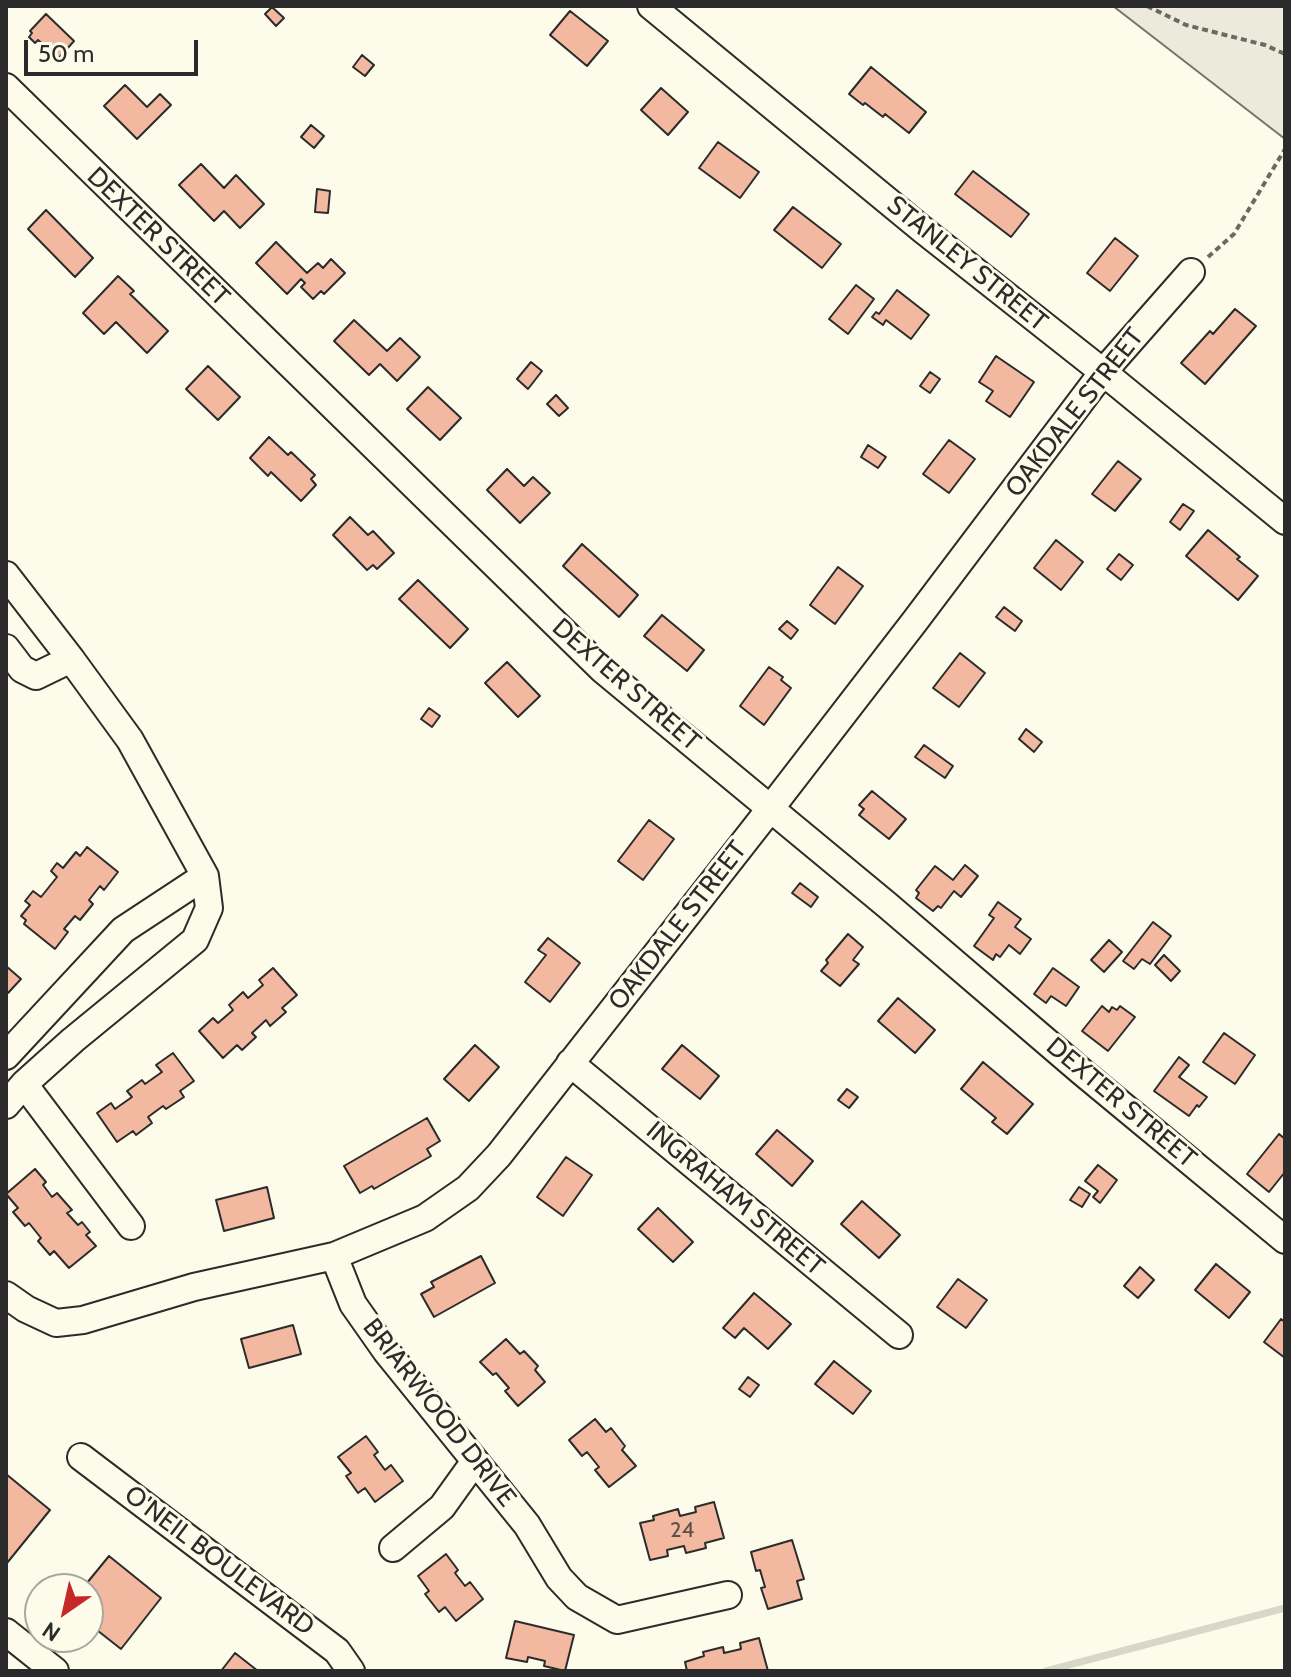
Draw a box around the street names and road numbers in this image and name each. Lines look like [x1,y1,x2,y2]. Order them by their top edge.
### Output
street label: DEXTER STREET [80,161,236,313]
street label: STANLEY STREET [880,190,1054,338]
street label: OAKDALE STREET [999,322,1151,504]
street label: DEXTER STREET [546,612,706,758]
street label: OAKDALE STREET [602,835,754,1017]
street label: DEXTER STREET [1040,1031,1202,1175]
street label: INGRAHAM STREET [640,1115,830,1283]
street label: BRIARWOOD DRIVE [356,1313,522,1513]
street label: O'NEIL BOULEVARD [118,1479,320,1643]

